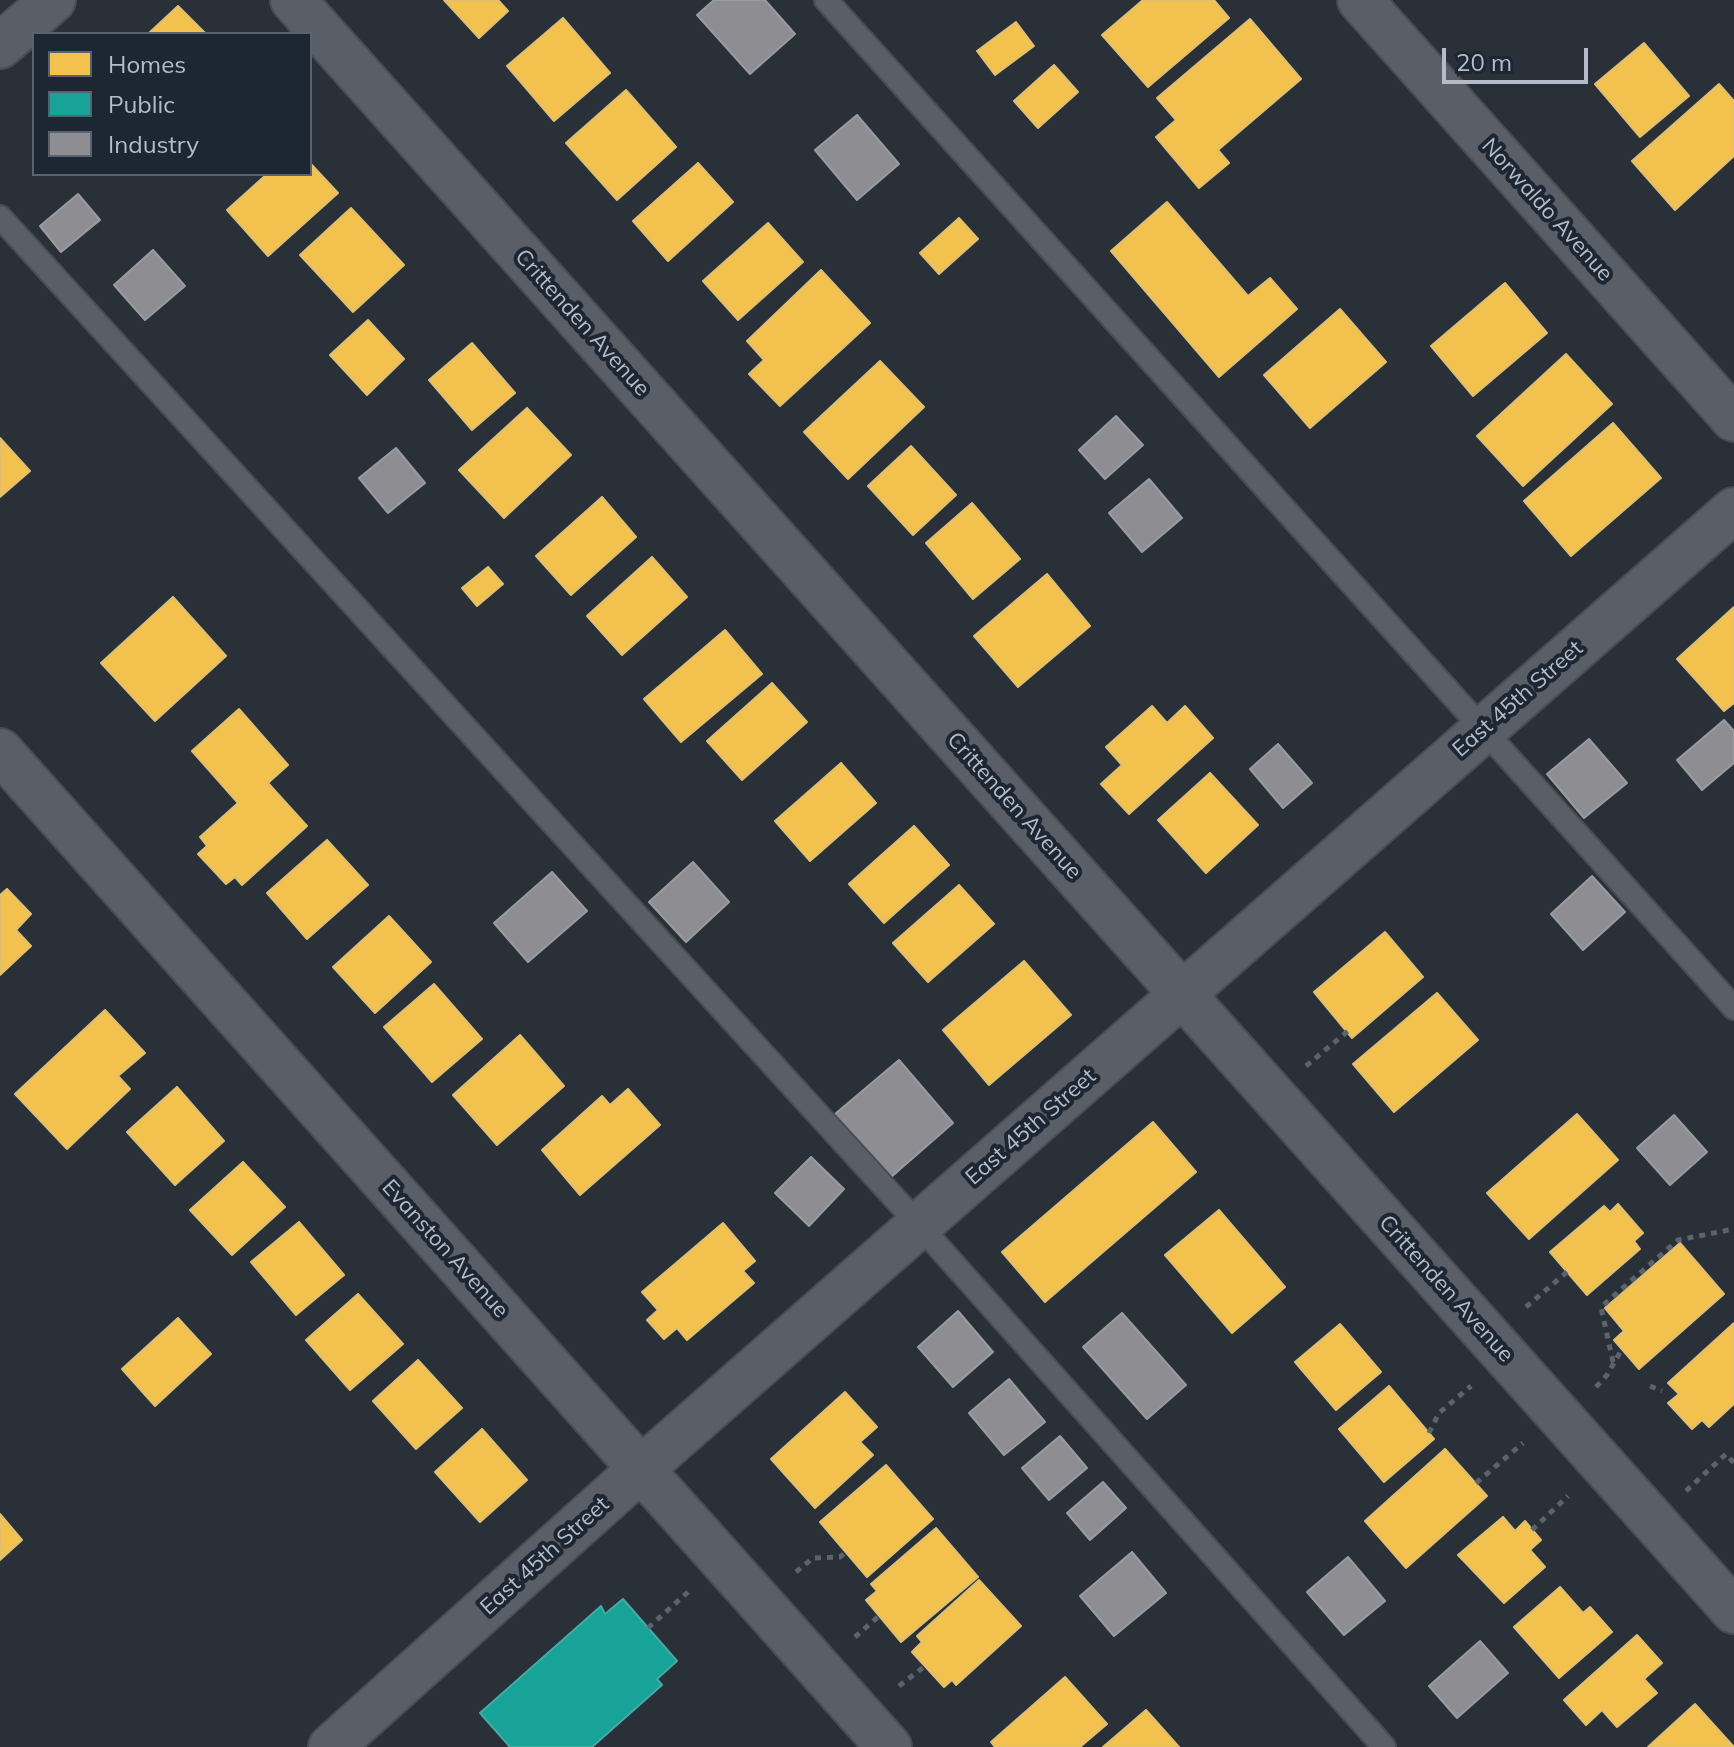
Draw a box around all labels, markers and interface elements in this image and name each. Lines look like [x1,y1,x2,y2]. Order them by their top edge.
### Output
legend [32,32,312,176]
scale bar [1446,32,1592,82]
text: 20 m [1456,47,1512,77]
text: Homes [108,49,186,79]
text: Public [108,89,175,119]
text: Industry [108,129,199,159]
street label: Norwaldo Avenue [1476,133,1618,287]
street label: Crittenden Avenue [509,244,655,402]
street label: East 45th Street [1448,635,1588,763]
street label: Crittenden Avenue [941,727,1087,885]
street label: East 45th Street [961,1063,1101,1191]
street label: Evanston Avenue [376,1175,514,1323]
street label: Crittenden Avenue [1373,1210,1519,1368]
street label: East 45th Street [475,1491,615,1621]

